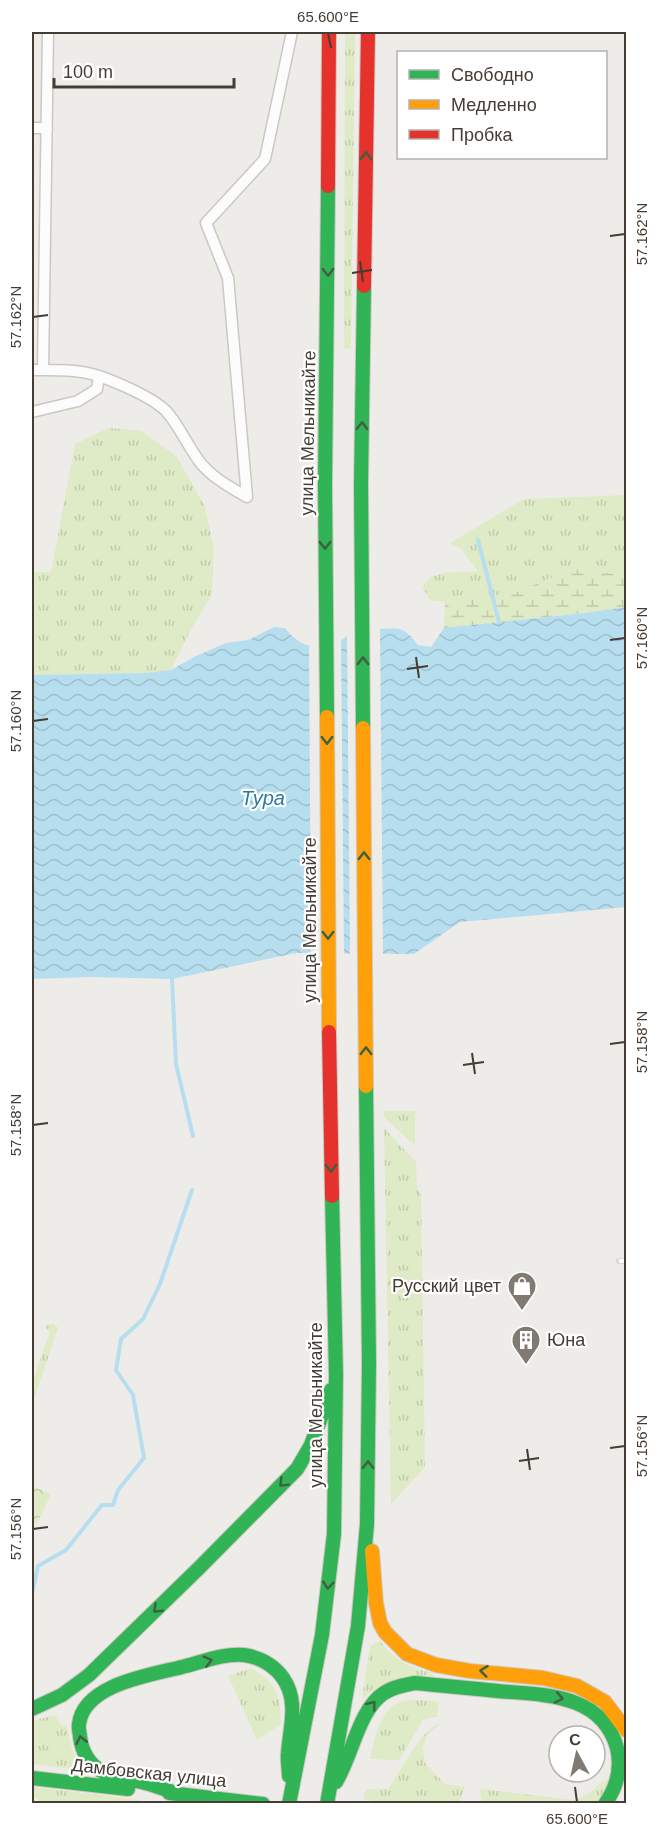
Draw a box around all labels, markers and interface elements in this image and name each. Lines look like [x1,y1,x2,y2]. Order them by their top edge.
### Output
text: 65.600°E [297,8,359,25]
scale bar [54,51,234,89]
legend [397,51,607,159]
text: 100 m [63,62,113,82]
text: Свободно [451,65,534,85]
text: Медленно [451,95,537,115]
text: Пробка [451,125,514,145]
one-way arrow [360,152,372,161]
text: 57.162°N [633,203,650,265]
one-way arrow [322,267,334,276]
text: 57.162°N [7,286,24,348]
street label: улица Мельникайте [297,350,319,516]
one-way arrow [356,421,368,430]
one-way arrow [319,540,331,549]
text: 57.160°N [633,607,650,669]
one-way arrow [357,657,369,666]
text: 57.160°N [7,690,24,752]
one-way arrow [321,735,333,744]
water label: Тура [241,787,285,809]
street label: улица Мельникайте [300,837,320,1003]
one-way arrow [358,852,370,861]
one-way arrow [322,930,334,939]
text: 57.158°N [633,1011,650,1073]
one-way arrow [360,1047,372,1056]
text: 57.158°N [7,1094,24,1156]
one-way arrow [325,1164,337,1173]
shop icon: Русский цвет [506,1270,538,1312]
place label: Русский цвет [392,1276,501,1296]
street label: улица Мельникайте [306,1322,326,1488]
building icon: Юна [510,1324,542,1366]
place label: Юна [547,1330,586,1350]
text: 57.156°N [633,1415,650,1477]
one-way arrow [361,1461,374,1470]
one-way arrow [280,1475,291,1486]
text: 57.156°N [7,1498,24,1560]
one-way arrow [322,1580,335,1589]
one-way arrow [154,1601,165,1612]
one-way arrow [202,1655,212,1668]
one-way arrow [479,1665,488,1678]
one-way arrow [553,1690,563,1703]
one-way arrow [365,1701,376,1712]
north arrow [547,1724,607,1784]
text: С [568,1730,582,1749]
one-way arrow [75,1735,88,1745]
street label: Дамбовская улица [71,1755,228,1791]
text: 65.600°E [546,1810,608,1827]

